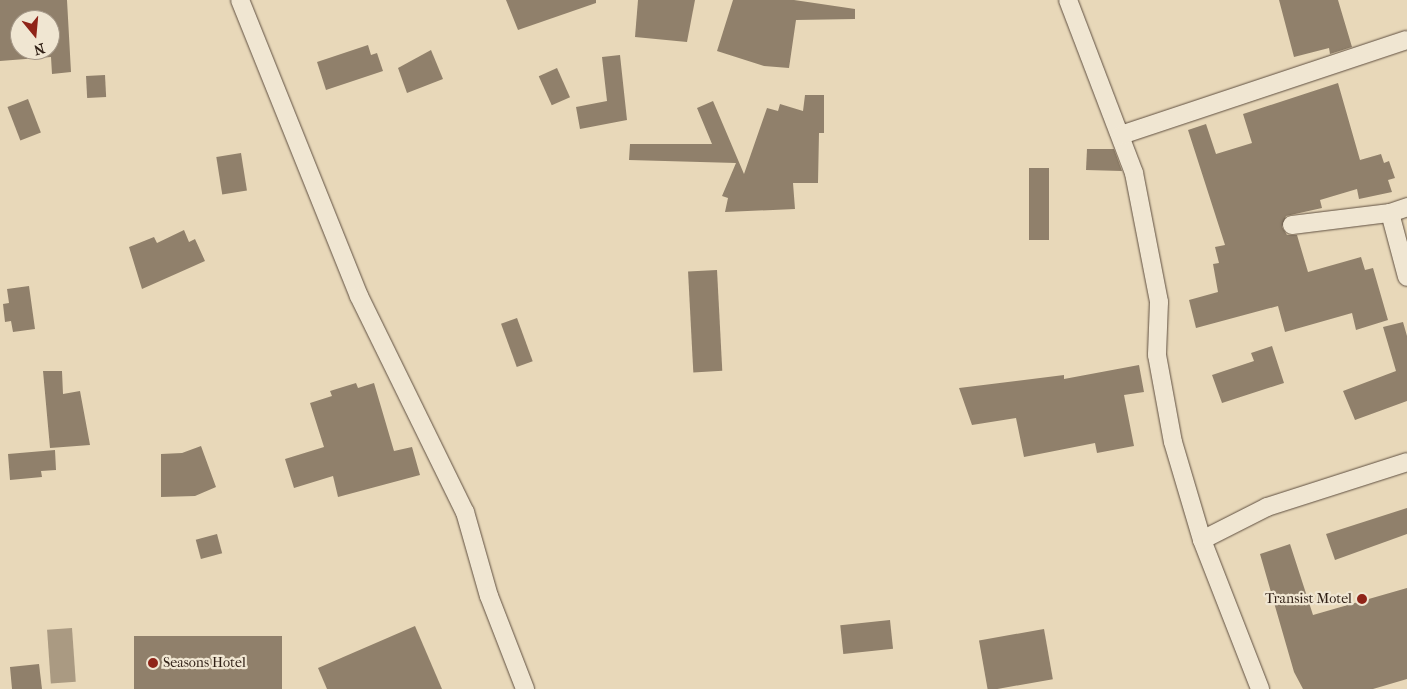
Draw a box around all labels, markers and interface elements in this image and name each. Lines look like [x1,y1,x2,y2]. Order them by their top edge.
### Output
north arrow [10,10,60,60]
text: N [32,39,47,59]
place label: Transist Motel [1265,591,1352,607]
marker: Transist Motel [1356,593,1368,605]
place label: Seasons Hotel [163,655,246,671]
marker: Seasons Hotel [147,657,159,669]

